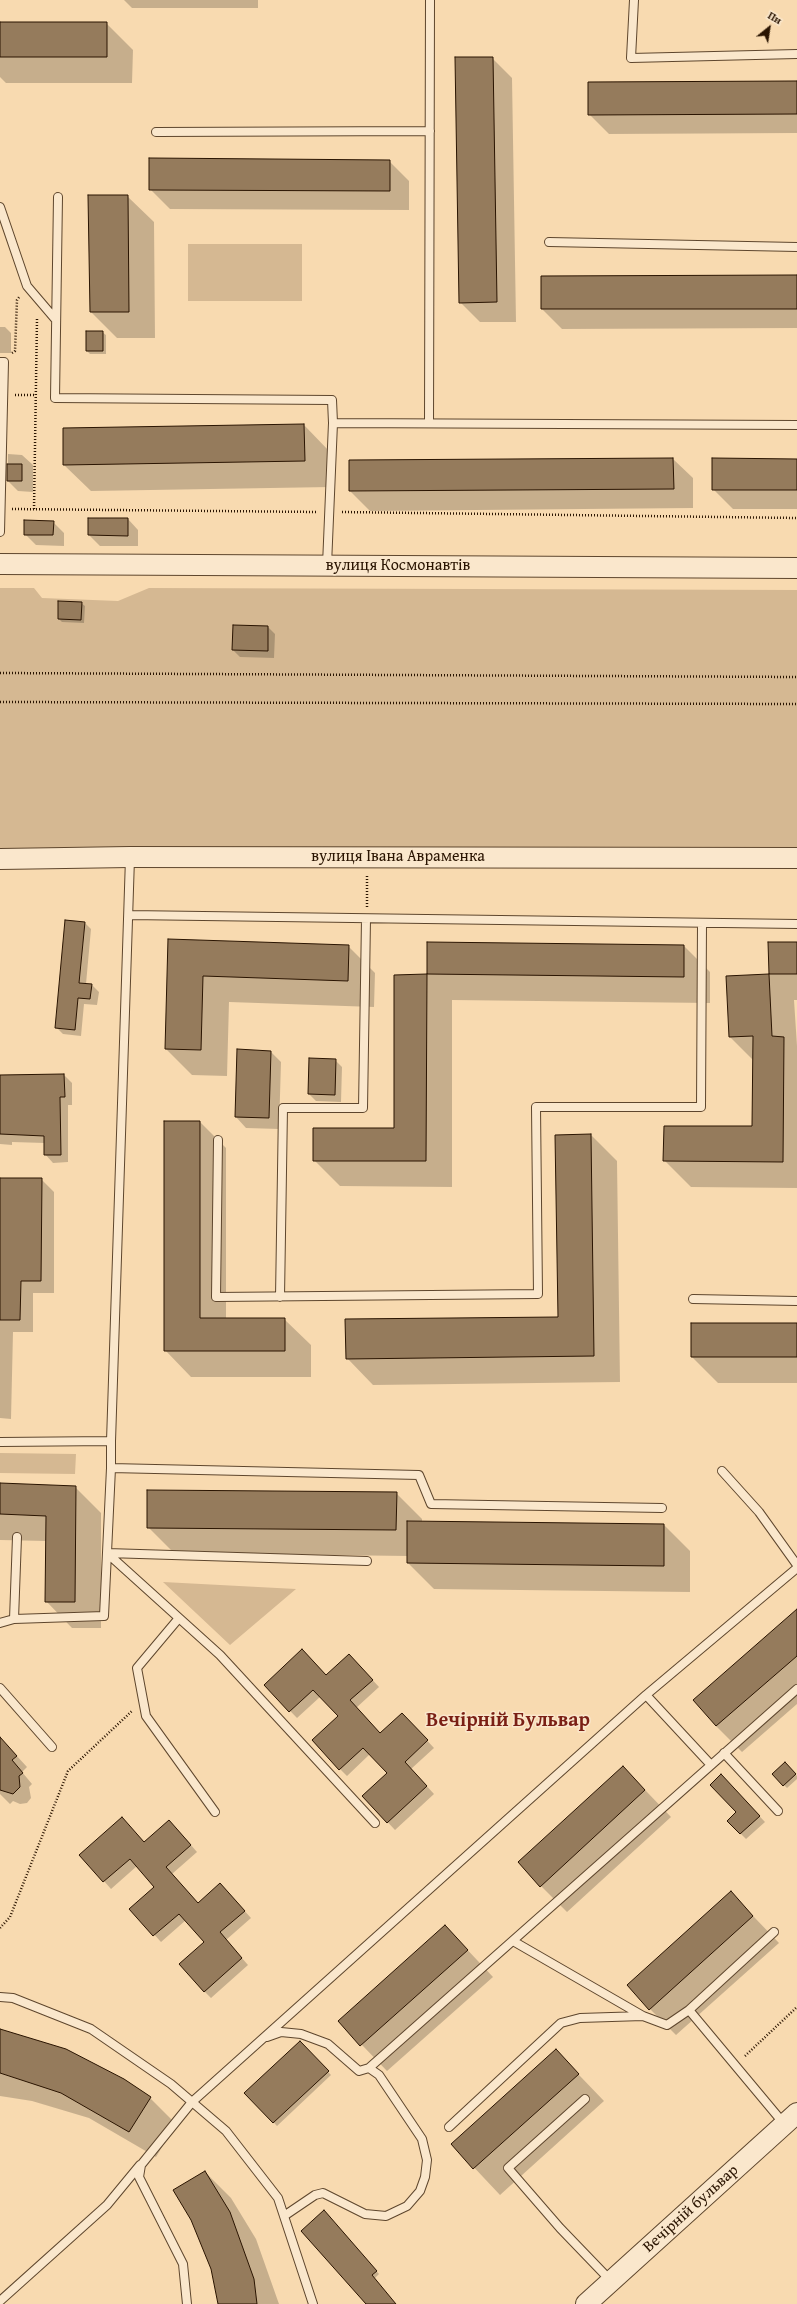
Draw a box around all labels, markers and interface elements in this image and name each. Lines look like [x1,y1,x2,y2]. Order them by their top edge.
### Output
text: Пн [765,7,785,28]
north arrow [749,8,789,48]
street label: вулиця Космонавтів [326,556,470,576]
street label: вулиця Івана Авраменка [311,847,485,867]
district label: Вечірній Бульвар [426,1709,590,1733]
street label: Вечірній бульвар [639,2161,743,2257]

